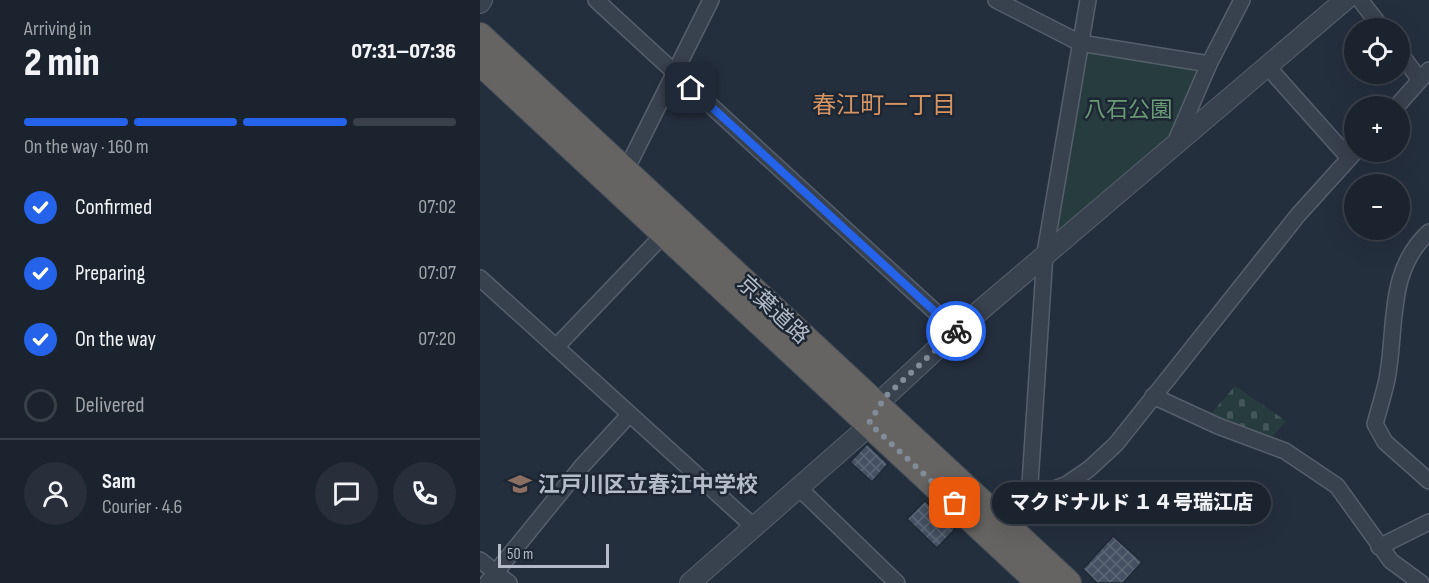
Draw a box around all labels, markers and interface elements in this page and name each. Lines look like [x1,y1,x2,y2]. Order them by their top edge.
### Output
text: Arriving in [24,17,92,41]
map controls [1344,18,1410,240]
button: locate [1344,18,1410,84]
text: 07:31–07:36 [351,38,456,65]
text: 2 min [24,40,100,87]
pin [665,62,716,113]
icon: home [674,71,707,104]
district label: 春江町一丁目 [812,91,956,120]
button: + [1344,96,1410,162]
park label: 八石公園 [1084,97,1172,124]
text: On the way · 160 m [24,135,149,159]
button: − [1344,174,1410,240]
icon: check [24,191,57,224]
text: Confirmed [75,194,152,221]
text: 07:02 [418,195,456,219]
icon: check [24,257,57,290]
text: Preparing [75,260,145,287]
text: 07:07 [419,261,456,285]
street label: 京葉道路 [732,270,814,350]
courier [926,301,986,361]
icon: bike [940,315,973,348]
icon: check [24,323,57,356]
text: On the way [75,326,156,353]
text: 07:20 [418,327,456,351]
text: Delivered [75,392,144,419]
button: person [24,462,87,525]
button: chat [315,462,378,525]
button: phone [393,462,456,525]
text: Sam [102,468,136,495]
school or university icon: 江戸川区立春江中学校 [507,471,533,497]
place label: 江戸川区立春江中学校 [538,472,758,499]
pin [929,477,980,528]
callout: マクドナルド １４号瑞江店 [991,482,1270,524]
icon: bag [938,486,971,519]
text: マクドナルド １４号瑞江店 [1010,491,1253,515]
text: Courier · 4.6 [102,495,182,519]
scale bar [498,541,609,568]
text: 50 m [507,545,533,564]

